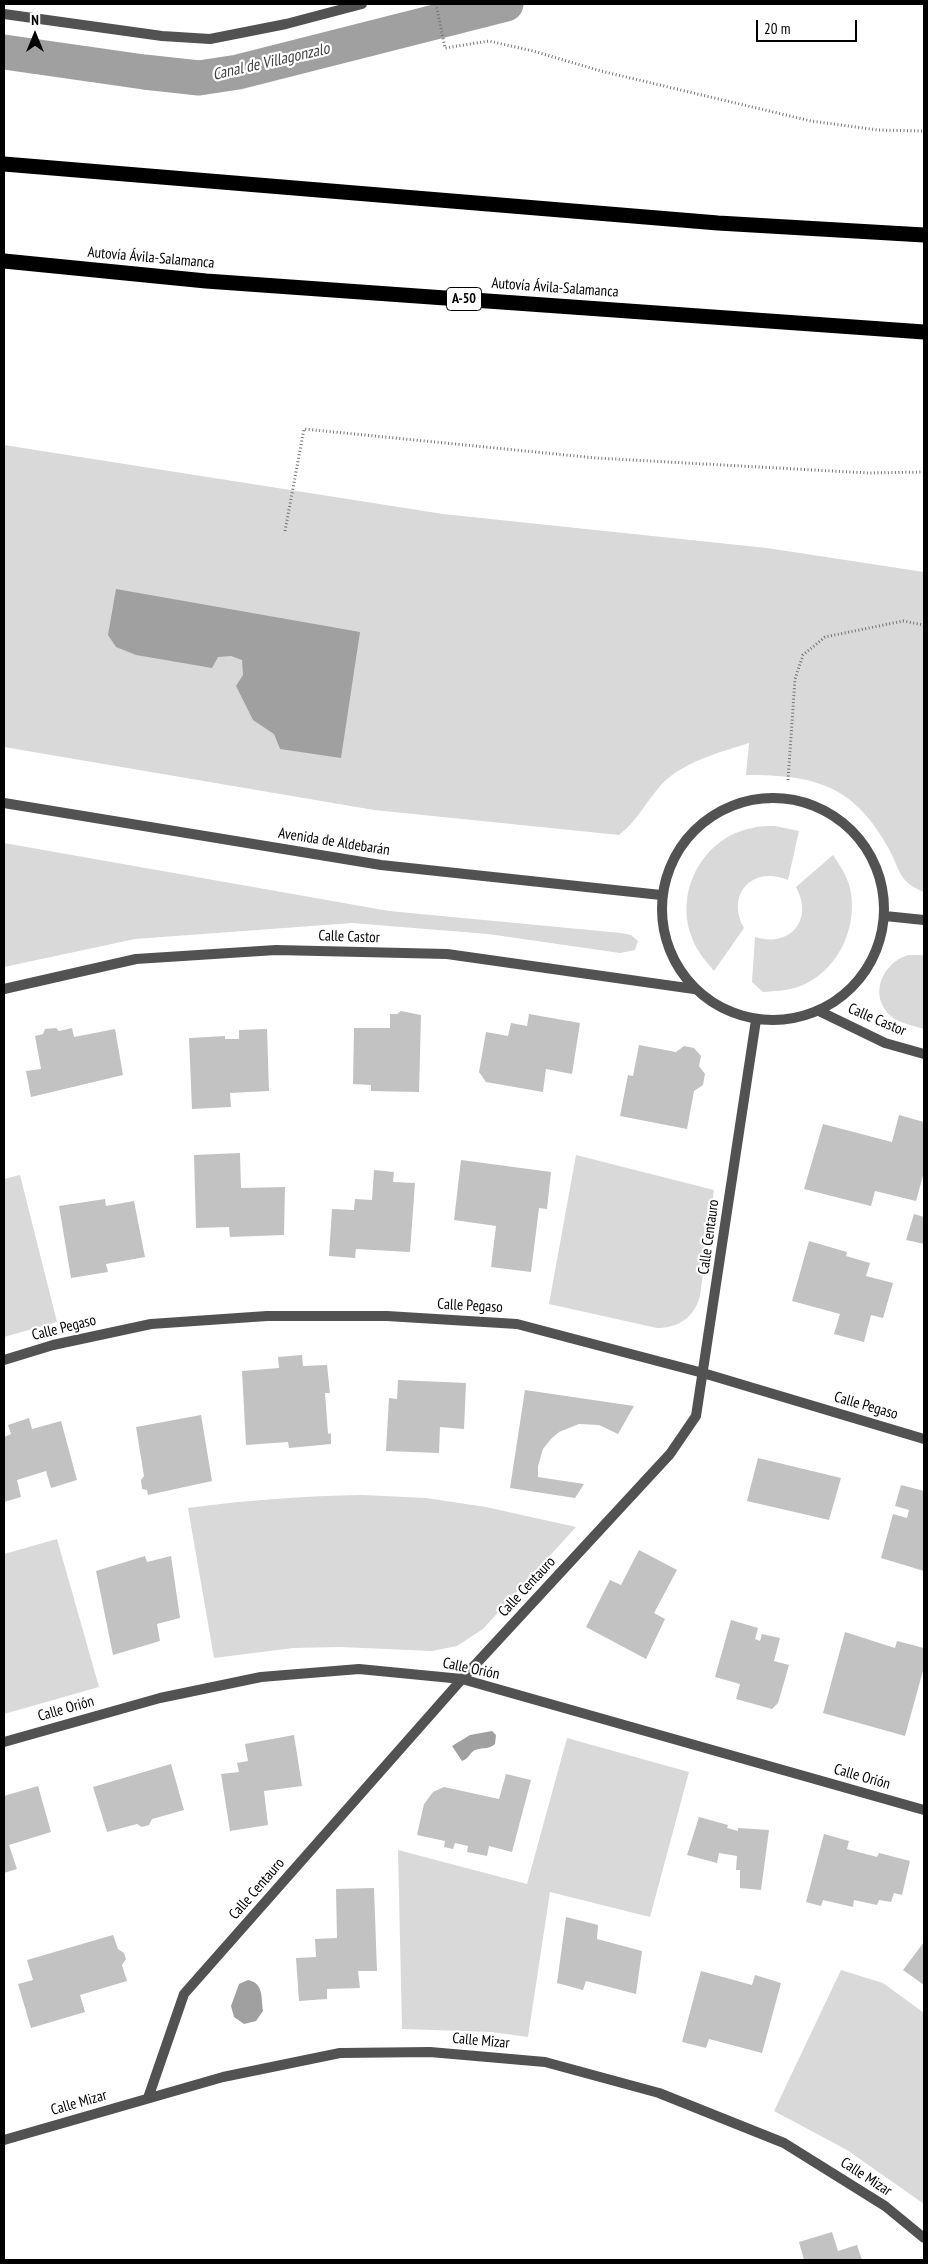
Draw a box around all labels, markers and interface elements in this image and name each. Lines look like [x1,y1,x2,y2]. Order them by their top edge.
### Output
north arrow [10,10,60,60]
scale bar [758,10,859,42]
text: N [31,11,39,29]
text: 20 m [764,19,790,38]
water label: Canal de Villagonzalo [211,39,331,85]
street label: Autovía Ávila-Salamanca [87,243,215,273]
street label: Autovía Ávila-Salamanca [491,275,619,301]
road number: A-50 [446,288,482,310]
street label: Avenida de Aldebarán [277,824,391,860]
street label: Calle Castor [318,927,380,947]
street label: Calle Castor [845,1000,909,1040]
street label: Calle Centauro [695,1198,723,1276]
street label: Calle Pegaso [437,1295,503,1317]
street label: Calle Pegaso [30,1311,98,1345]
street label: Calle Pegaso [832,1388,900,1424]
street label: Calle Centauro [495,1553,559,1621]
street label: Calle Orión [441,1654,501,1684]
street label: Calle Orión [36,1692,96,1726]
street label: Calle Orión [832,1760,892,1794]
street label: Calle Centauro [225,1855,289,1923]
street label: Calle Mizar [452,2030,510,2052]
street label: Calle Mizar [49,2086,109,2120]
street label: Calle Mizar [837,2154,895,2200]

